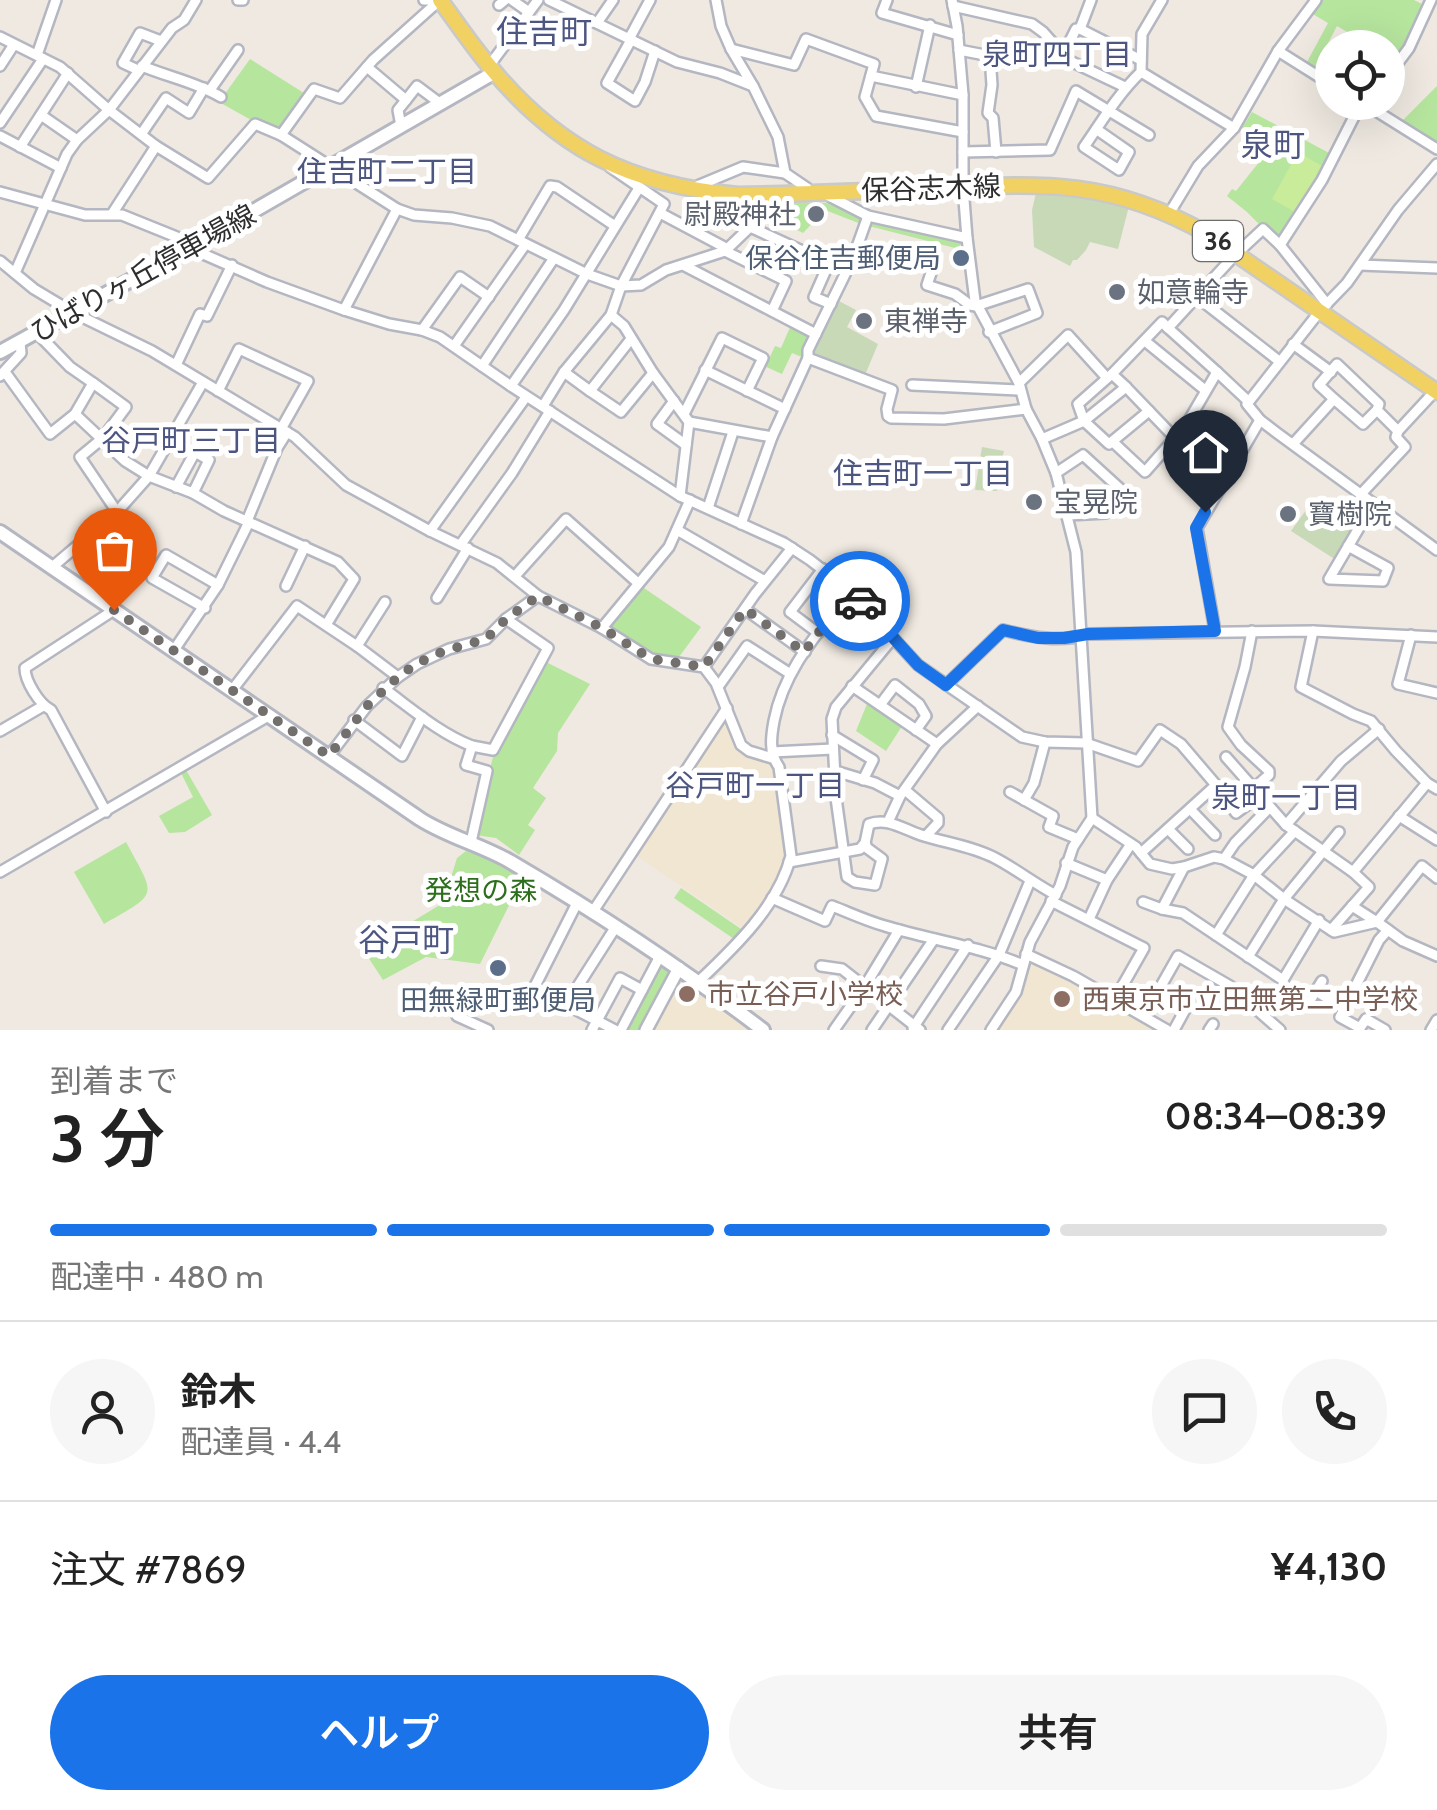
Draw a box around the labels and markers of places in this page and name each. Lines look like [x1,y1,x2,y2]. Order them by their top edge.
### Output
place label: 尉殿神社 [684,197,796,231]
marker: 尉殿神社 [805,203,827,225]
place label: 保谷住吉郵便局 [745,241,941,275]
marker: 保谷住吉郵便局 [950,247,972,269]
place label: 如意輪寺 [1137,275,1249,309]
marker: 如意輪寺 [1106,281,1128,303]
place label: 東禅寺 [884,304,968,338]
marker: 東禅寺 [853,310,875,332]
pin [1163,410,1248,513]
place label: 宝晃院 [1054,485,1138,519]
marker: 宝晃院 [1023,491,1045,513]
place label: 寶樹院 [1308,497,1392,531]
marker: 寶樹院 [1277,503,1299,525]
pin [72,508,157,611]
marker: 田無緑町郵便局 [487,957,509,979]
place label: 市立谷戸小学校 [707,977,903,1011]
place label: 西東京市立田無第二中学校 [1082,982,1418,1016]
place label: 田無緑町郵便局 [400,983,596,1017]
marker: 市立谷戸小学校 [676,983,698,1005]
marker: 西東京市立田無第二中学校 [1051,988,1073,1010]

